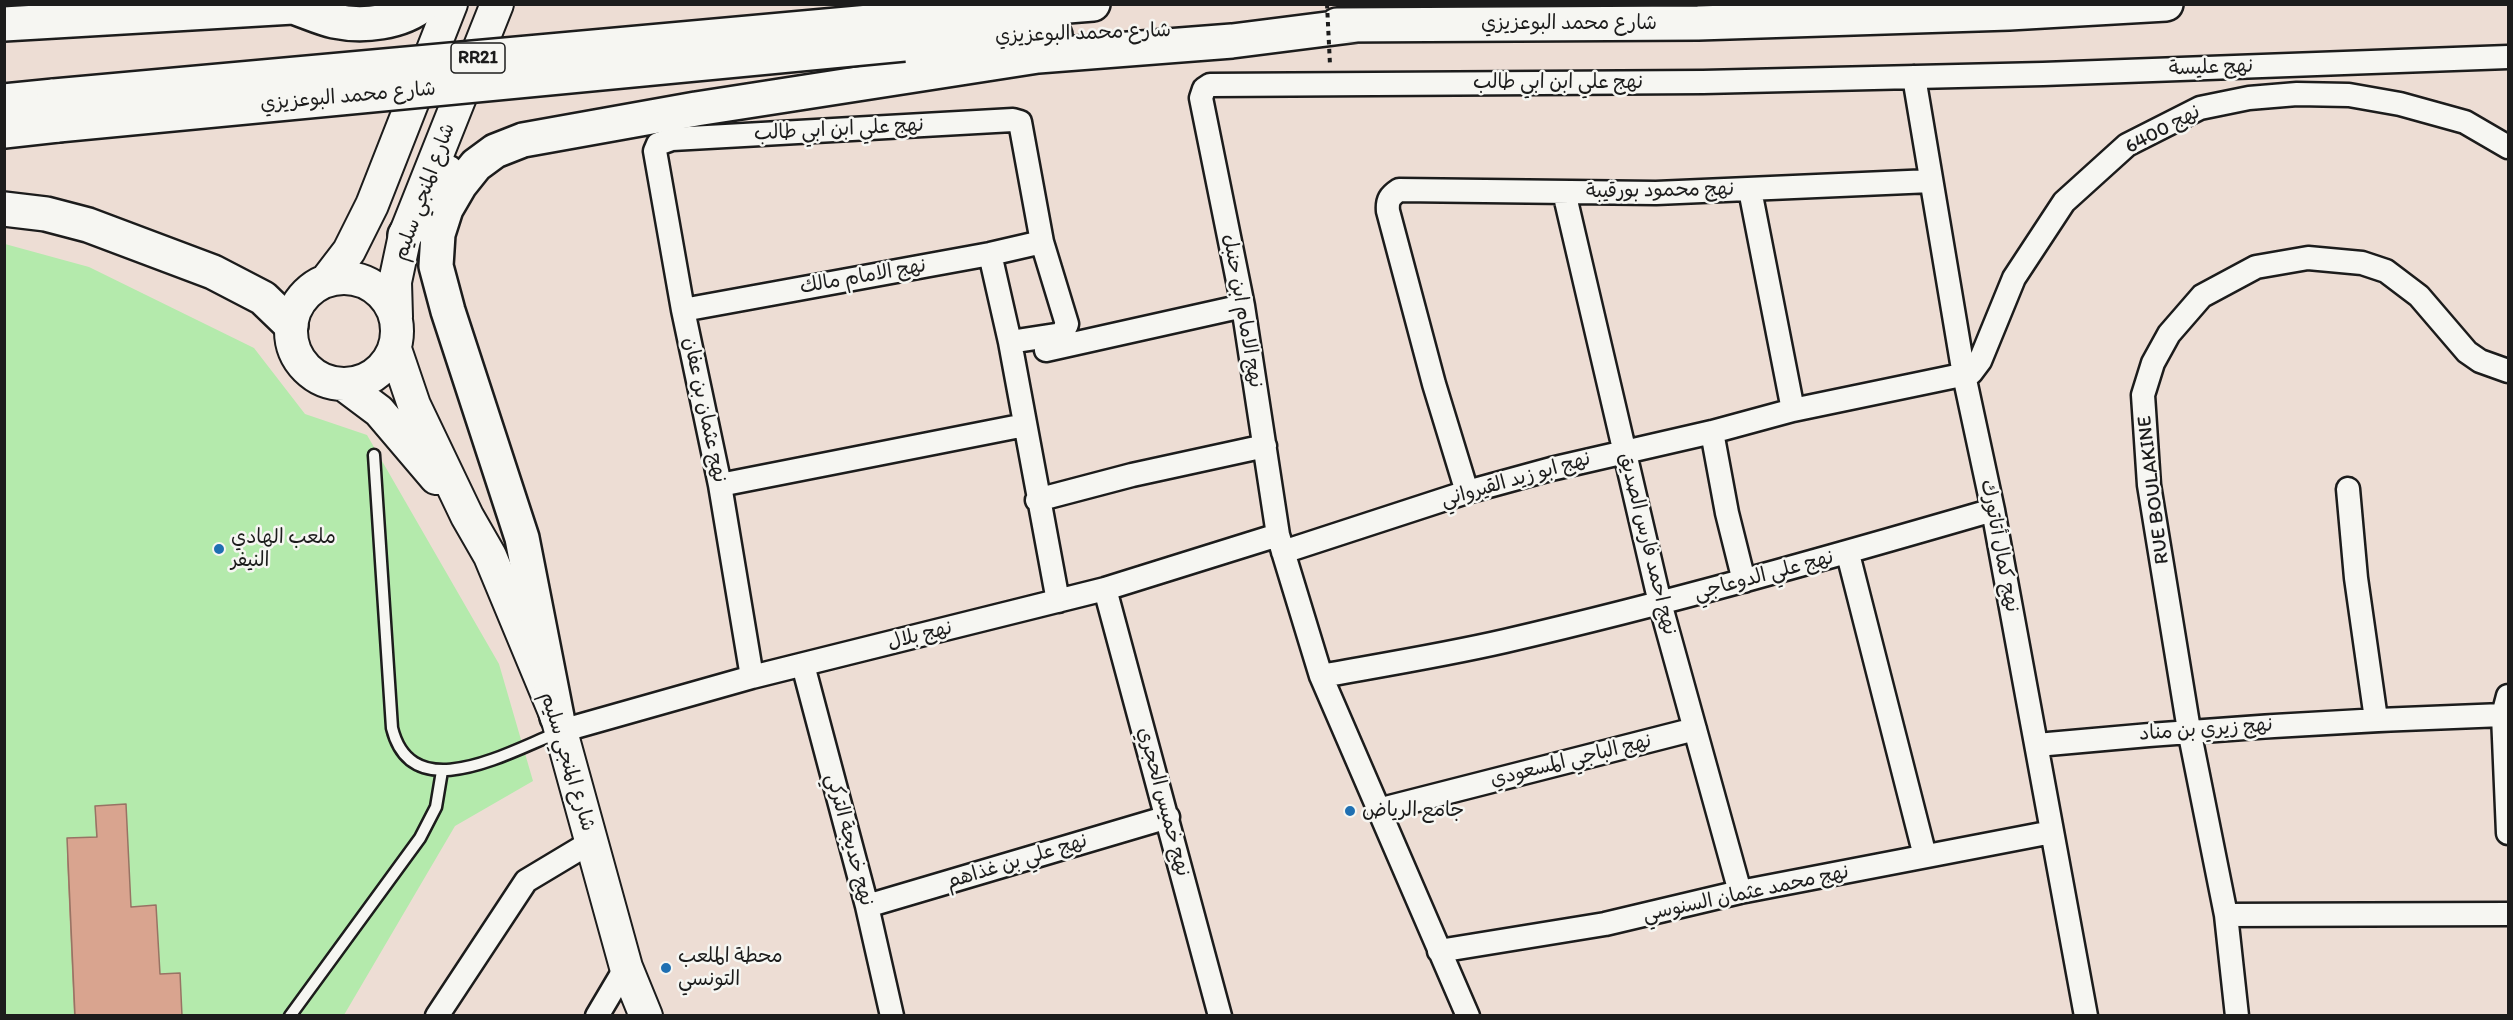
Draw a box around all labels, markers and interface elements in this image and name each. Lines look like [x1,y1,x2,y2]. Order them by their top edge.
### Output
street label: شارع محمد البوعزيزي [1481,12,1657,36]
street label: شارع محمد البوعزيزي [995,19,1171,49]
road number: RR21 [451,43,505,73]
street label: نهج عليسة [2168,55,2254,81]
street label: نهج علي ابن ابي طالب [1473,71,1643,95]
street label: شارع محمد البوعزيزي [259,77,437,117]
street label: نهج 6400 [2121,100,2205,160]
street label: نهج علي ابن ابي طالب [753,114,925,146]
street label: شارع المنجي سليم [389,120,461,264]
street label: نهج محمود بورقيبة [1586,178,1734,204]
street label: نهج الامام ابن حنبل [1217,232,1267,390]
street label: نهج الامام مالك [798,254,928,300]
street label: نهج عثمان بن عفان [677,335,731,485]
street label: RUE BOULAKINE [2133,414,2175,566]
street label: نهج ابو زيد القيرواني [1438,447,1594,513]
street label: نهج احمد فارس الصديق [1613,450,1681,638]
street label: نهج كمال أتاتورك [1974,478,2024,614]
place label: ملعب الهادي النيفر [231,526,336,573]
marker: ملعب الهادي النيفر [212,542,226,556]
street label: نهج علي الدوعاجي [1692,546,1836,606]
street label: نهج بلال [885,616,955,656]
street label: شارع المنجي سليم [534,690,600,834]
street label: نهج زيري بن مناد [2138,713,2274,747]
street label: نهج خميس الحجري [1132,725,1194,879]
street label: نهج الباجي المسعودي [1488,729,1654,793]
street label: نهج خديجة التركي [820,771,878,909]
place label: جامع الرياض [1362,799,1464,823]
marker: جامع الرياض [1343,804,1357,818]
street label: نهج علي بن غذاهم [944,829,1090,895]
street label: نهج محمد عثمان السنوسي [1641,860,1851,928]
place label: محطة الملعب التونسي [678,945,783,992]
marker: محطة الملعب التونسي [659,961,673,975]

